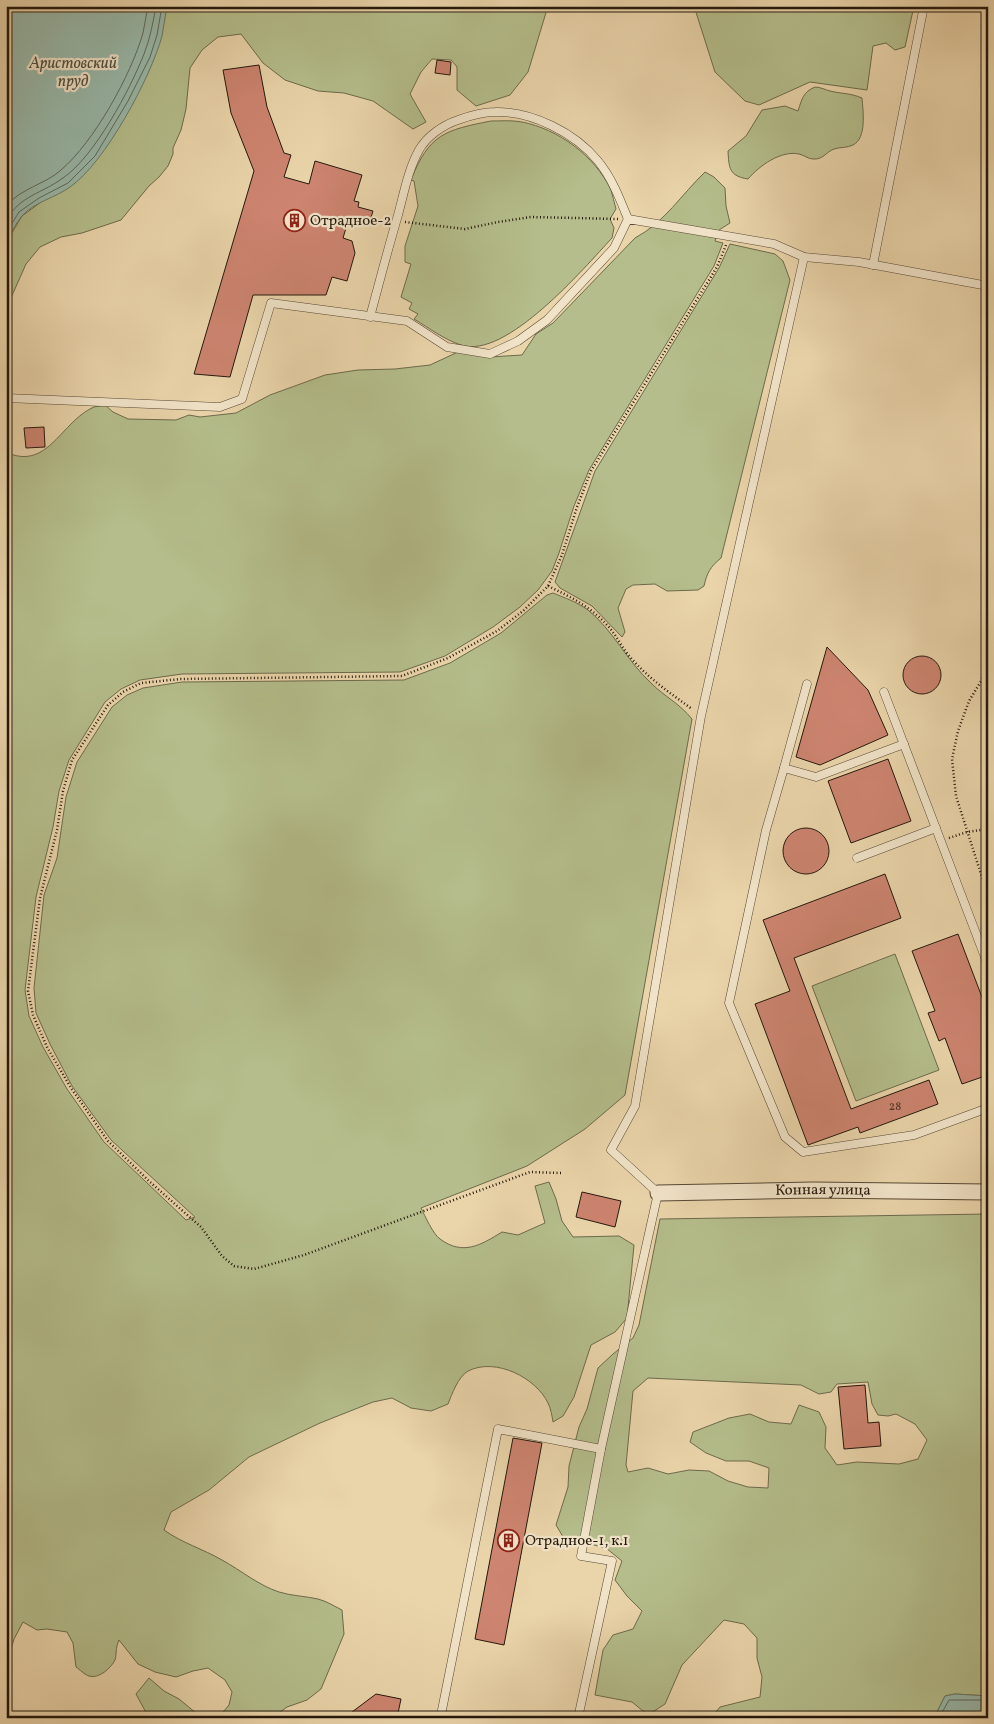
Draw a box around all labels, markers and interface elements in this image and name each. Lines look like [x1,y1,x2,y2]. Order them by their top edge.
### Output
water label: Аристовский пруд [28,53,117,93]
building icon: Отрадное-2 [282,209,306,233]
place label: Отрадное-2 [310,211,392,232]
house number: 28 [889,1099,901,1115]
street label: Конная улица [775,1179,871,1201]
building icon: Отрадное-1, к.1 [497,1529,521,1553]
place label: Отрадное-1, к.1 [525,1531,629,1552]

